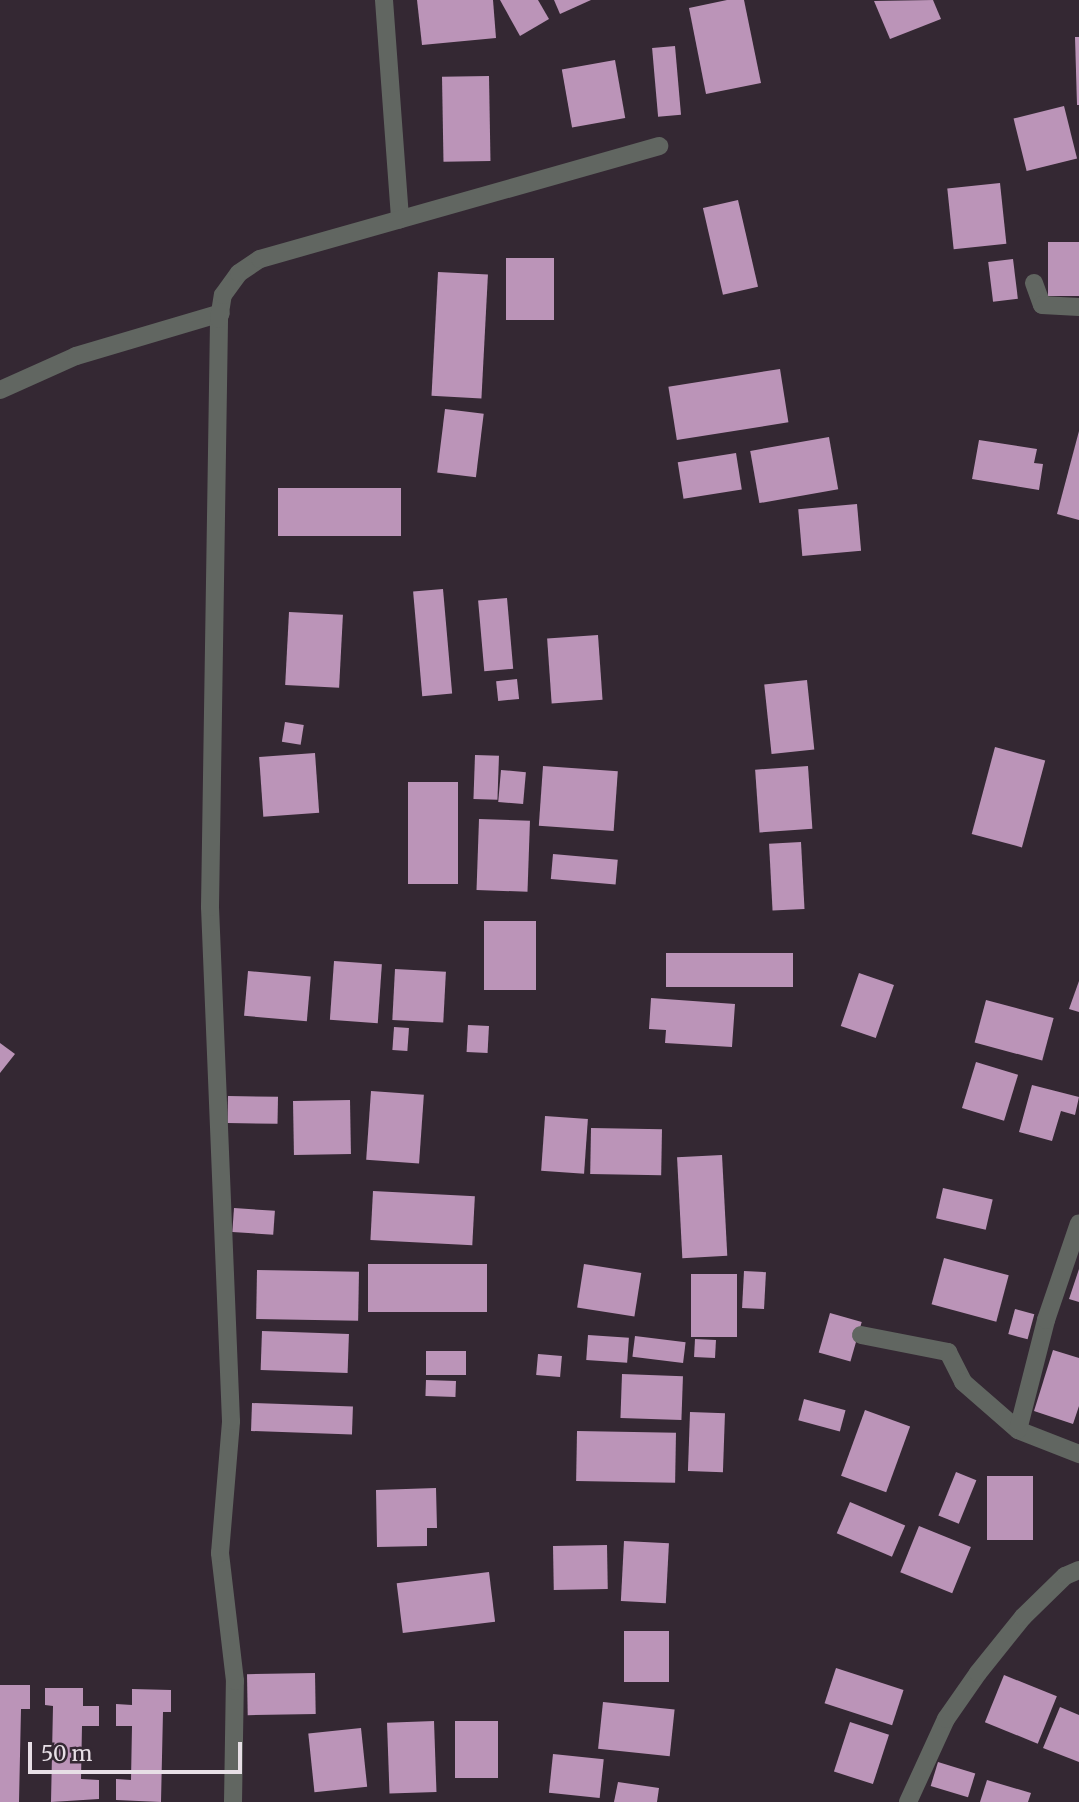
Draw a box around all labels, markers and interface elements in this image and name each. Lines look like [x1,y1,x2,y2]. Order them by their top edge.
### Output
scale bar [32,1728,245,1772]
text: 50 m [41,1740,92,1767]

